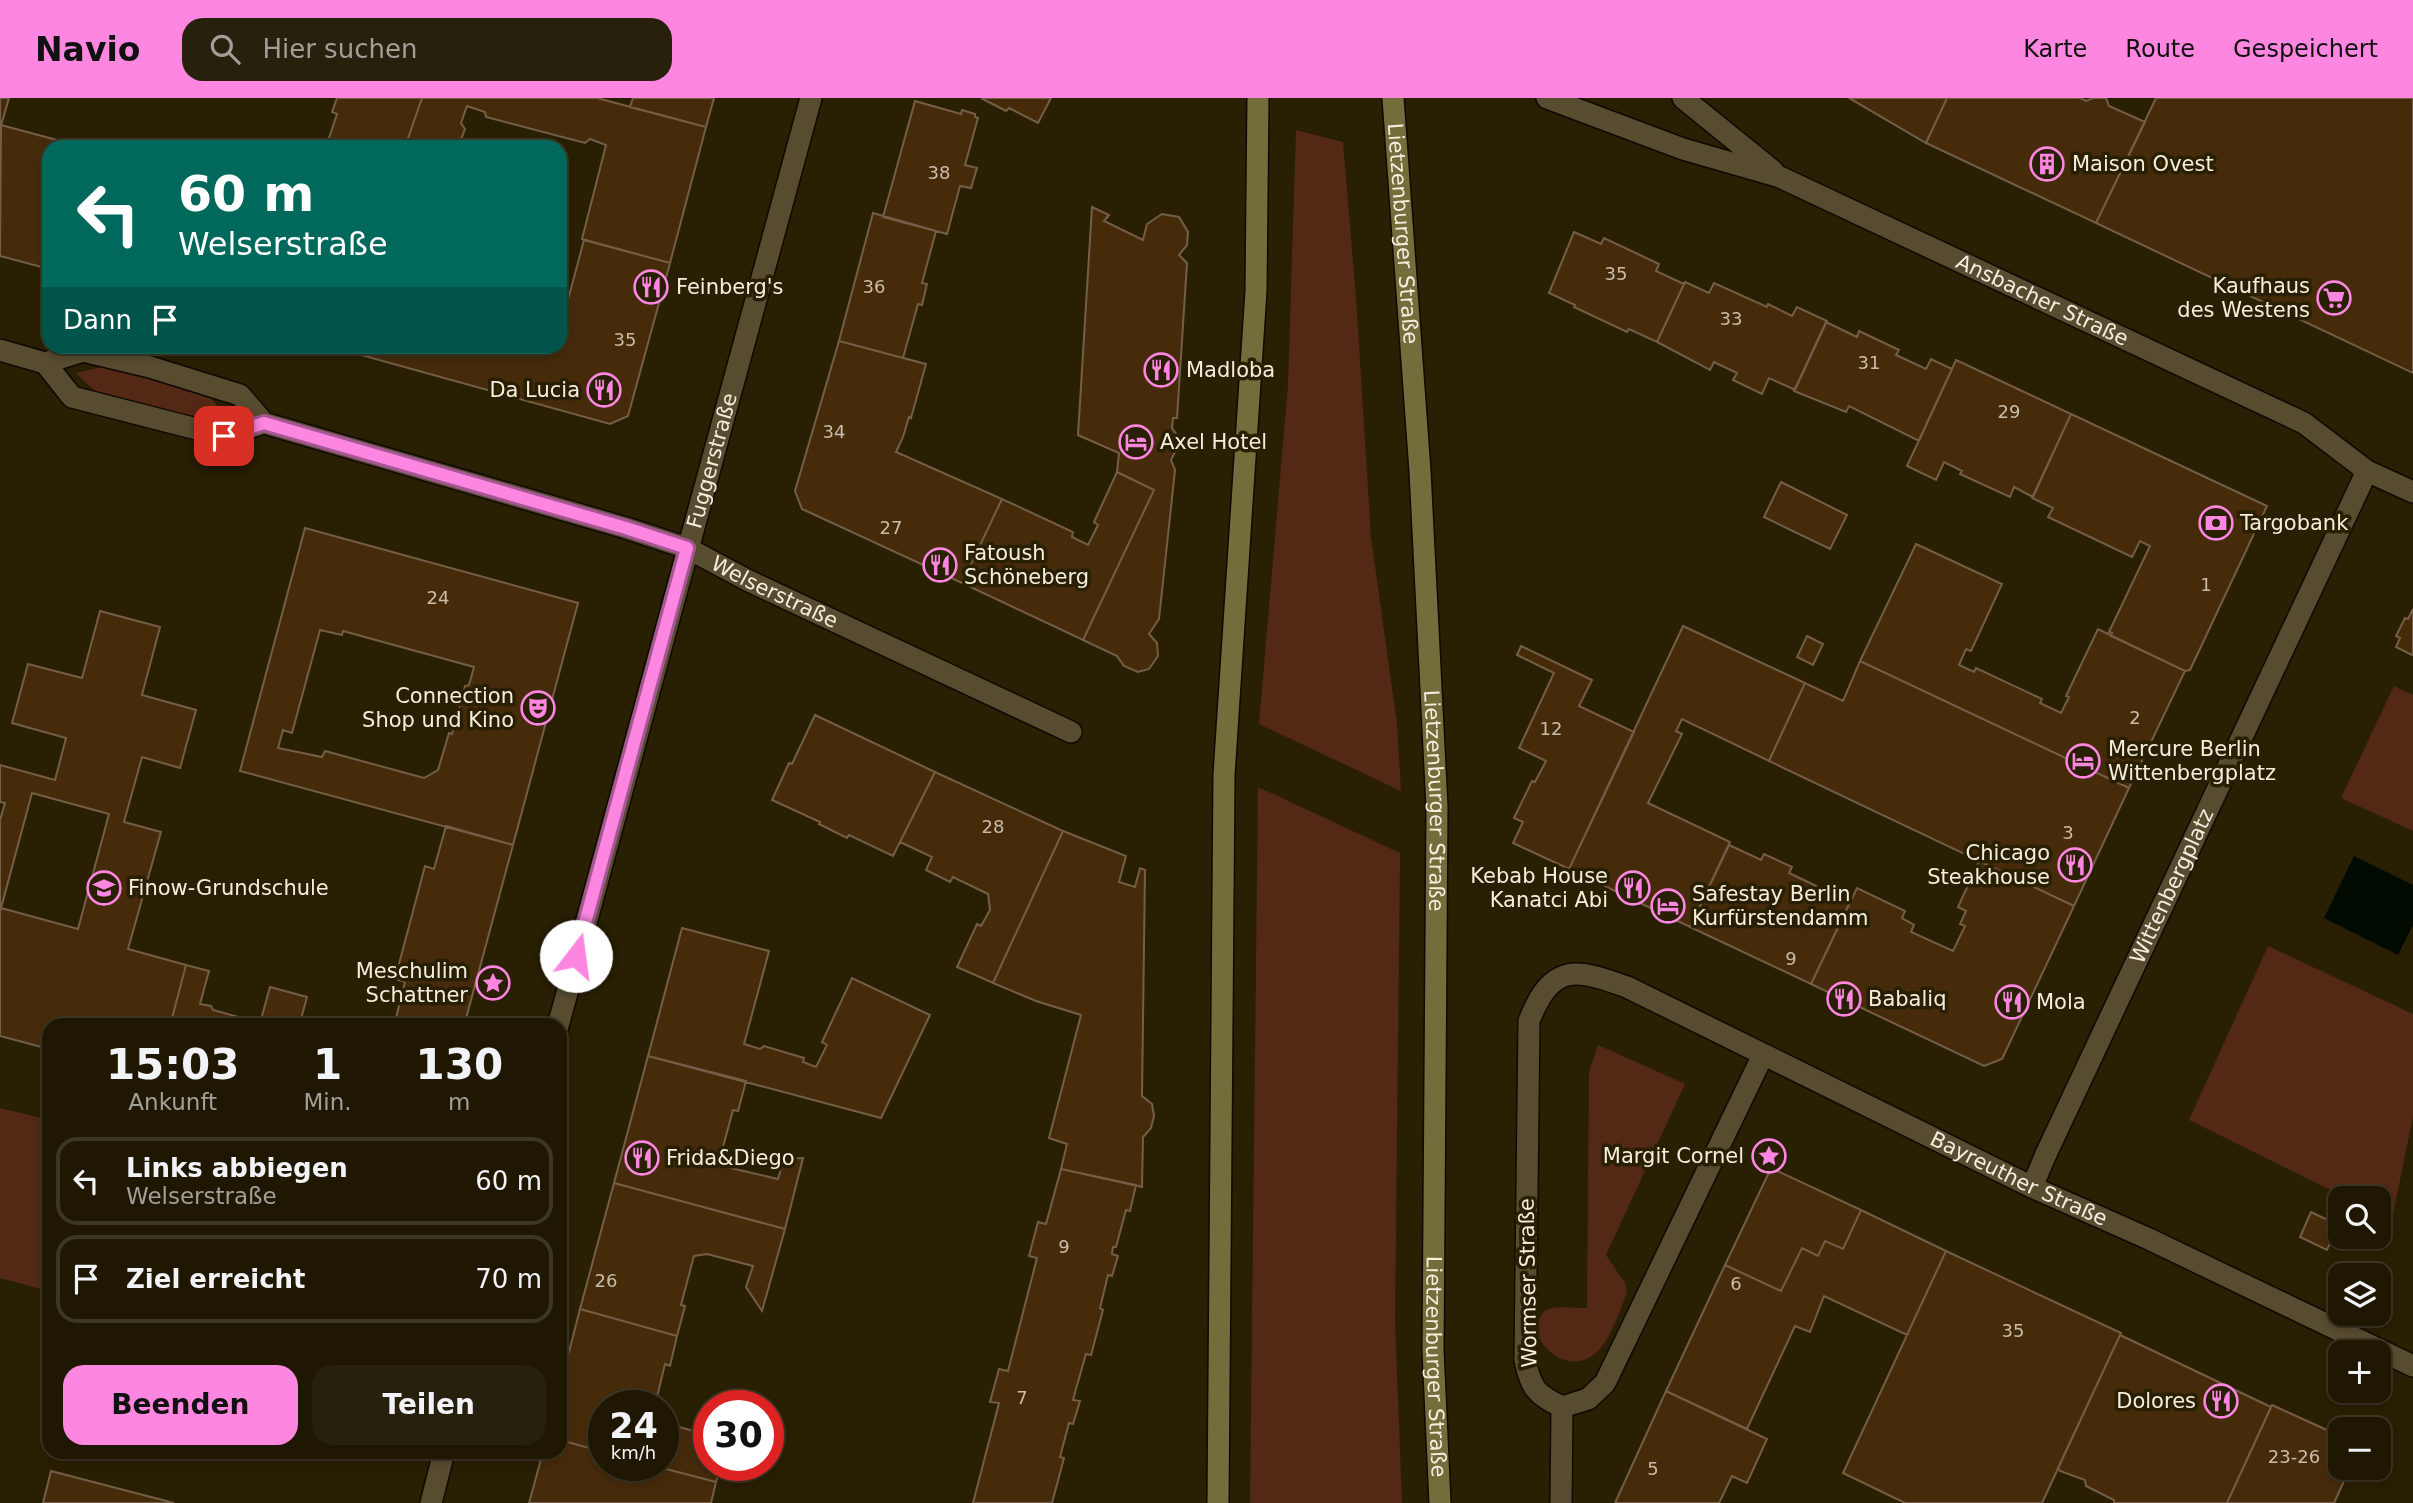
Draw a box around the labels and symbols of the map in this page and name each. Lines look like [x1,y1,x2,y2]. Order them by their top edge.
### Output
street label: Lietzenburger Straße [1383,122,1423,345]
building icon: Maison Ovest [2028,145,2066,183]
place label: Maison Ovest [2072,152,2214,176]
house number: 38 [928,162,950,183]
street label: Ansbacher Straße [1952,250,2132,351]
house number: 35 [1605,263,1627,284]
restaurant icon: Feinberg's [632,268,670,306]
place label: Kaufhaus des Westens [2177,274,2310,322]
place label: Feinberg's [676,275,784,299]
house number: 36 [863,276,885,297]
supermarket icon: Kaufhaus des Westens [2315,279,2353,317]
house number: 33 [1720,308,1742,329]
house number: 35 [614,329,636,350]
restaurant icon: Madloba [1142,351,1180,389]
house number: 31 [1858,352,1880,373]
place label: Madloba [1186,358,1275,382]
restaurant icon: Da Lucia [585,371,623,409]
place label: Da Lucia [489,378,580,402]
street label: Fuggerstraße [682,390,742,531]
house number: 29 [1998,401,2020,422]
pin [194,406,254,466]
house number: 34 [823,421,845,442]
hotel icon: Axel Hotel [1117,423,1155,461]
place label: Axel Hotel [1160,430,1267,454]
bank icon: Targobank [2197,504,2235,542]
place label: Targobank [2239,511,2349,535]
house number: 27 [880,517,902,538]
place label: Fatoush Schöneberg [964,541,1089,589]
restaurant icon: Fatoush Schöneberg [921,546,959,584]
street label: Welserstraße [707,551,842,633]
house number: 1 [2200,574,2212,595]
house number: 24 [427,587,449,608]
place label: Connection Shop und Kino [362,684,514,732]
theatre icon: Connection Shop und Kino [519,689,557,727]
street label: Lietzenburger Straße [1419,689,1449,912]
house number: 2 [2129,707,2141,728]
house number: 12 [1540,718,1562,739]
place label: Mercure Berlin Wittenbergplatz [2108,737,2276,785]
hotel icon: Mercure Berlin Wittenbergplatz [2064,742,2102,780]
street label: Wittenbergplatz [2125,805,2219,967]
house number: 28 [982,816,1004,837]
house number: 3 [2062,822,2074,843]
place label: Chicago Steakhouse [1927,841,2050,889]
restaurant icon: Chicago Steakhouse [2056,846,2094,884]
place label: Kebab House Kanatci Abi [1470,864,1608,912]
school or university icon: Finow-Grundschule [85,869,123,907]
restaurant icon: Kebab House Kanatci Abi [1614,869,1652,907]
place label: Finow-Grundschule [128,876,329,900]
place label: Safestay Berlin Kurfürstendamm [1692,882,1869,930]
hotel icon: Safestay Berlin Kurfürstendamm [1649,887,1687,925]
position arrow [539,919,613,993]
house number: 9 [1785,948,1797,969]
place label: Meschulim Schattner [356,959,468,1007]
place icon: Meschulim Schattner [474,964,512,1002]
restaurant icon: Babaliq [1825,980,1863,1018]
restaurant icon: Mola [1993,983,2031,1021]
place label: Babaliq [1868,987,1946,1011]
place label: Mola [2036,990,2086,1014]
street label: Bayreuther Straße [1926,1127,2111,1231]
place icon: Margit Cornel [1750,1137,1788,1175]
restaurant icon: Frida&Diego [623,1139,661,1177]
place label: Margit Cornel [1603,1144,1744,1168]
place label: Frida&Diego [666,1146,795,1170]
street label: Wormser Straße [1515,1198,1541,1368]
house number: 9 [1058,1236,1070,1257]
street label: Lietzenburger Straße [1421,1256,1451,1478]
house number: 26 [595,1270,617,1291]
house number: 6 [1730,1273,1742,1294]
house number: 35 [2002,1320,2024,1341]
restaurant icon: Dolores [2202,1382,2240,1420]
house number: 7 [1016,1387,1028,1408]
place label: Dolores [2116,1389,2196,1413]
speed limit sign: 30 [693,1390,784,1481]
house number: 23-26 [2268,1446,2320,1467]
house number: 5 [1647,1458,1659,1479]

